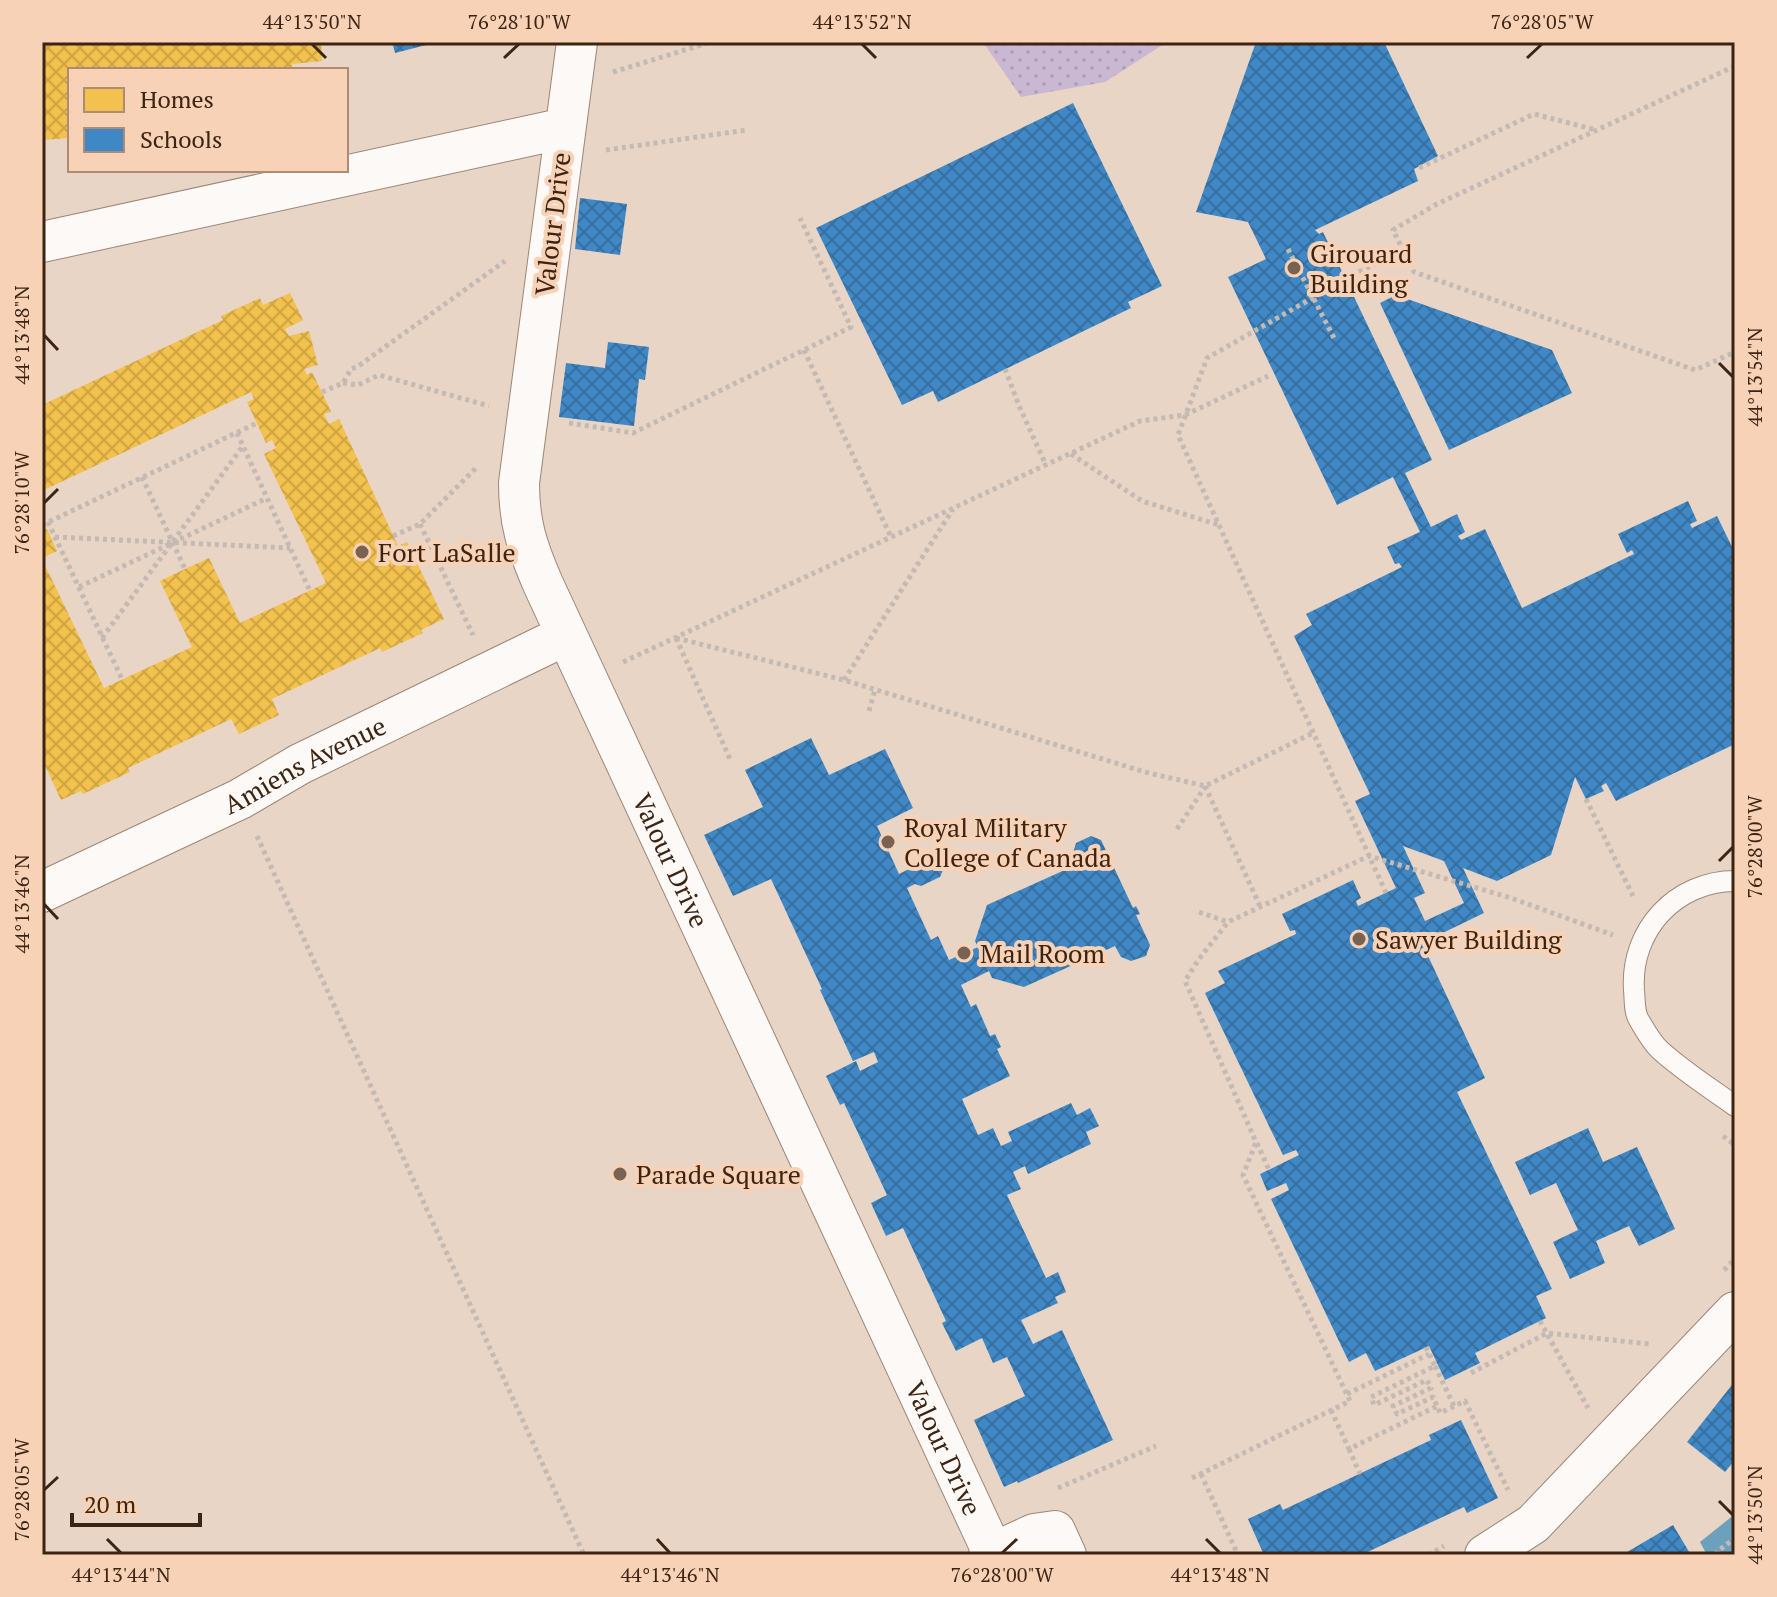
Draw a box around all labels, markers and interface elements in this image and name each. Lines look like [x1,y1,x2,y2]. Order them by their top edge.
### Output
text: 44°13'50"N [262,8,362,35]
text: 76°28'10"W [467,8,571,35]
text: 44°13'52"N [812,8,912,35]
text: 76°28'05"W [1490,8,1594,35]
legend [68,68,348,172]
text: Homes [140,83,214,115]
text: Schools [140,123,222,155]
street label: Valour Drive [526,150,578,298]
place label: Girouard Building [1310,236,1413,300]
marker: Girouard Building [1285,259,1303,277]
text: 44°13'48"N [8,285,35,385]
text: 44°13'54"N [1741,327,1768,427]
text: 76°28'10"W [8,451,35,555]
place label: Fort LaSalle [378,535,516,569]
marker: Fort LaSalle [353,543,371,561]
street label: Amiens Avenue [218,708,391,821]
street label: Valour Drive [625,788,717,933]
text: 76°28'00"W [1741,795,1768,899]
place label: Royal Military College of Canada [904,810,1112,874]
marker: Royal Military College of Canada [879,833,897,851]
text: 44°13'46"N [8,854,35,954]
place label: Sawyer Building [1375,922,1562,956]
marker: Sawyer Building [1350,930,1368,948]
place label: Mail Room [980,936,1105,970]
marker: Mail Room [955,944,973,962]
place label: Parade Square [636,1157,801,1191]
marker: Parade Square [611,1165,629,1183]
street label: Valour Drive [898,1375,990,1521]
text: 76°28'05"W [8,1438,35,1542]
text: 44°13'50"N [1741,1465,1768,1565]
scale bar [72,1477,200,1527]
text: 20 m [84,1488,136,1520]
text: 44°13'44"N [71,1561,171,1588]
text: 44°13'46"N [620,1561,720,1588]
text: 76°28'00"W [950,1561,1054,1588]
text: 44°13'48"N [1170,1561,1270,1588]

